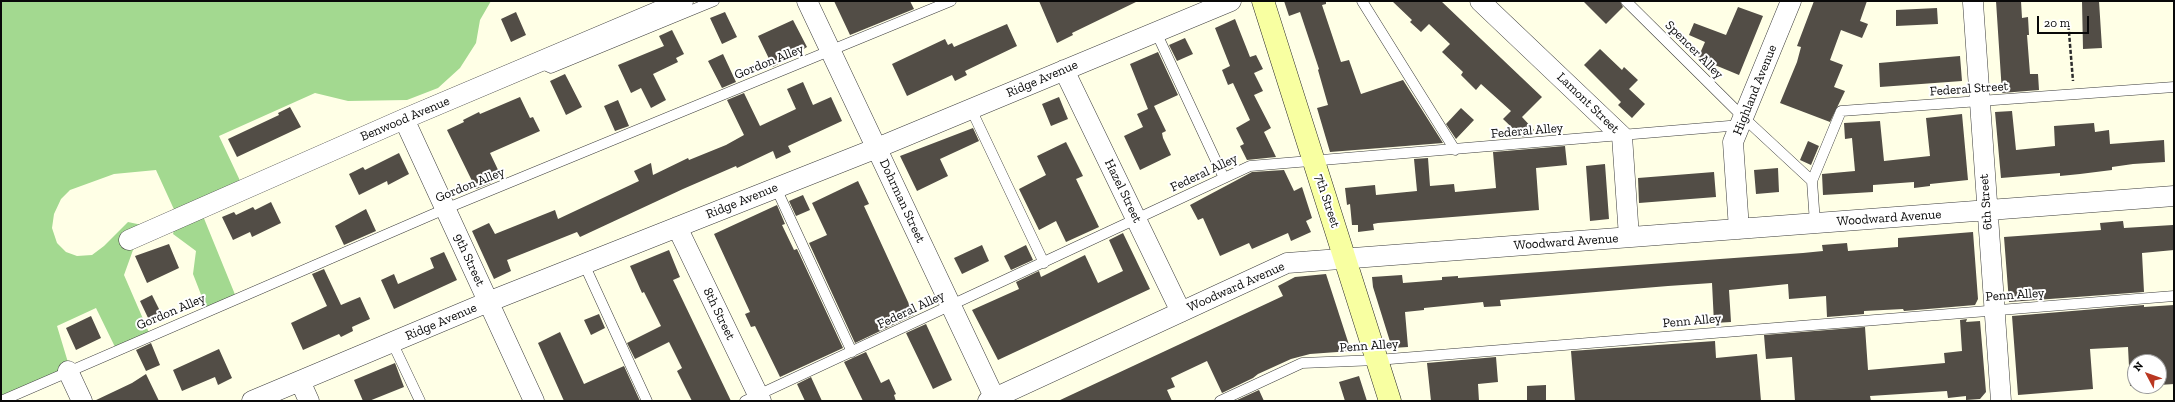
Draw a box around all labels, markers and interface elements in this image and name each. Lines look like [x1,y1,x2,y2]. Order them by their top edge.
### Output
scale bar [2039,8,2091,34]
text: 20 m [2044,16,2070,30]
street label: Spencer Alley [1662,18,1726,82]
street label: Gordon Alley [732,41,806,83]
street label: Highland Avenue [1730,42,1780,138]
street label: Ridge Avenue [1004,57,1080,101]
street label: Lamont Street [1554,69,1622,137]
street label: Federal Street [1929,78,2009,100]
street label: Benwood Avenue [358,93,452,145]
street label: Federal Alley [1490,120,1564,142]
street label: Federal Alley [1168,151,1240,195]
street label: Dohrman Street [876,157,928,245]
street label: Hazel Street [1101,157,1145,225]
street label: Gordon Alley [433,164,507,206]
street label: 7th Street [1311,172,1343,230]
street label: 6th Street [1976,173,1996,231]
street label: Ridge Avenue [704,180,780,222]
street label: Woodward Avenue [1836,207,1942,229]
street label: 9th Street [450,231,488,289]
street label: Woodward Avenue [1513,231,1619,253]
street label: Woodward Avenue [1185,259,1287,315]
street label: 8th Street [700,285,738,343]
street label: Penn Alley [1985,285,2045,305]
street label: Federal Alley [875,288,947,332]
street label: Gordon Alley [134,291,208,333]
street label: Ridge Avenue [403,300,479,344]
street label: Penn Alley [1662,311,1722,331]
street label: Penn Alley [1339,336,1399,356]
north arrow [2127,354,2167,394]
text: N [2131,359,2146,374]

